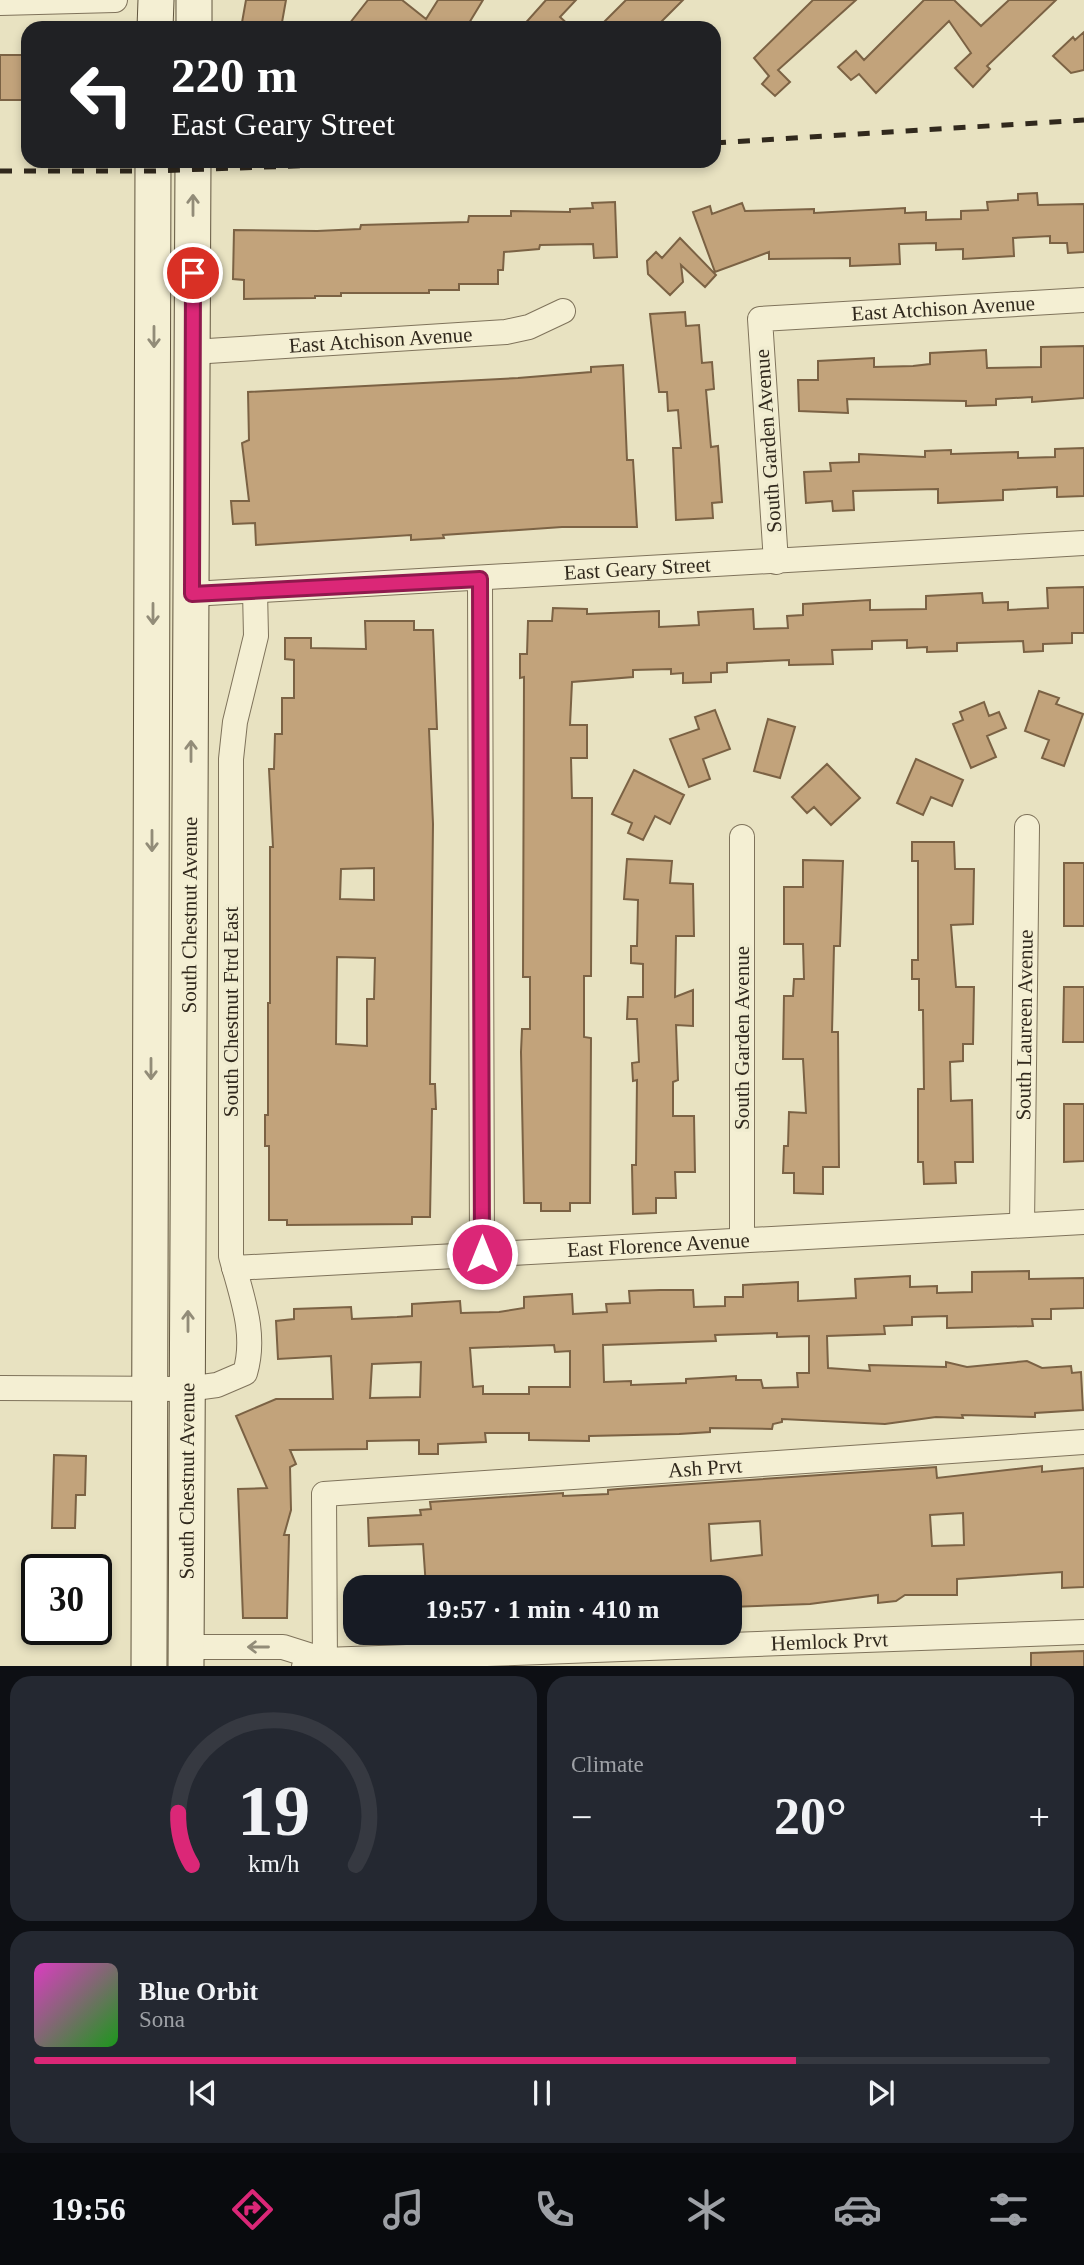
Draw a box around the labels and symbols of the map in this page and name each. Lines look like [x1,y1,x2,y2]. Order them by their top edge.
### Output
one-way arrow [186,193,200,216]
pin [163,243,223,303]
street label: East Atchison Avenue [851,291,1036,326]
street label: East Atchison Avenue [288,322,473,358]
one-way arrow [147,325,160,348]
street label: South Garden Avenue [750,348,786,534]
street label: East Geary Street [563,552,712,585]
one-way arrow [146,602,160,625]
one-way arrow [184,739,198,762]
street label: South Chestnut Avenue [177,817,202,1013]
one-way arrow [145,829,159,852]
street label: South Chestnut Ftrd East [219,907,243,1117]
street label: South Laureen Avenue [1011,929,1038,1121]
street label: South Garden Avenue [730,946,754,1130]
one-way arrow [145,1057,158,1080]
position arrow [445,1217,519,1291]
street label: East Florence Avenue [566,1228,750,1262]
one-way arrow [181,1310,195,1333]
street label: South Chestnut Avenue [174,1383,199,1579]
street label: Ash Prvt [667,1453,743,1482]
speed limit sign: 30 [21,1554,112,1645]
street label: Hemlock Prvt [770,1627,889,1656]
one-way arrow [247,1640,270,1654]

